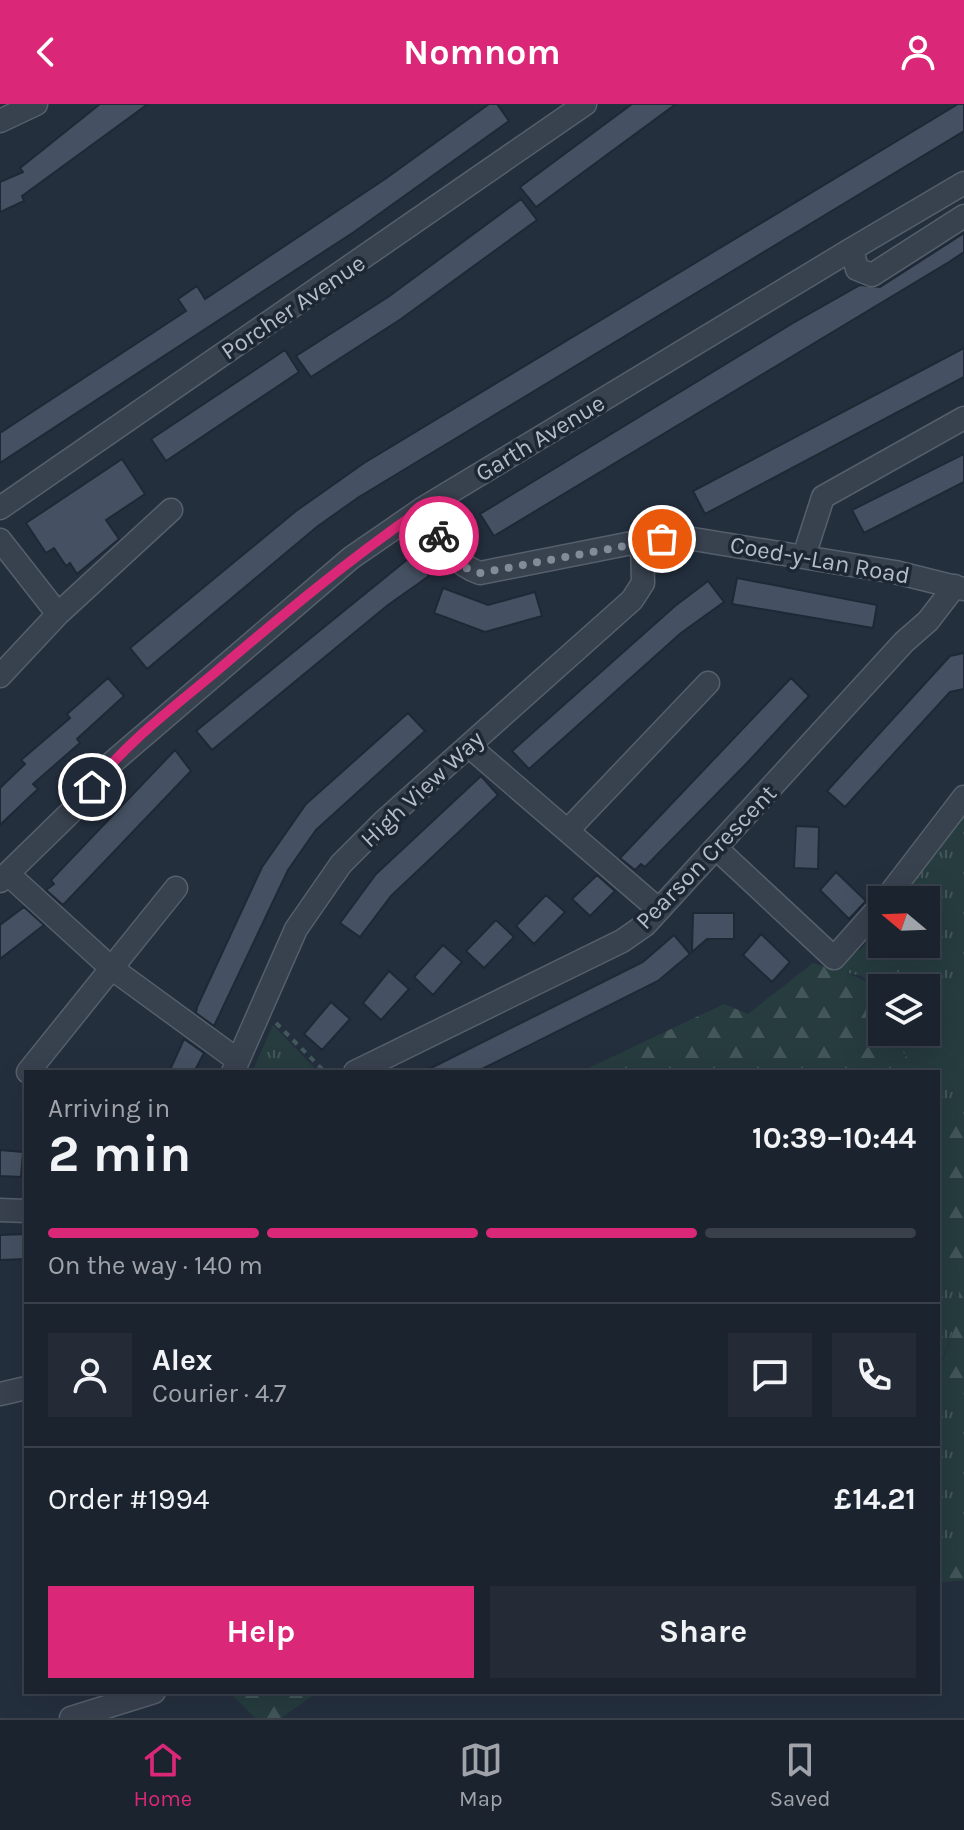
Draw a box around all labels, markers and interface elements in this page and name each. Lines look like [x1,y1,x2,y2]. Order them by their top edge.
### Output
icon: back [24,30,68,74]
icon: person [896,30,940,74]
text: Nomnom [403,31,561,73]
street label: Porcher Avenue [216,249,370,365]
street label: Garth Avenue [470,389,610,487]
courier [399,496,479,576]
pin [628,505,696,573]
icon: bike [417,514,461,558]
icon: bag [640,517,684,561]
street label: Coed-y-Lan Road [728,530,912,590]
street label: High View Way [355,725,489,853]
pin [58,753,126,821]
icon: home [70,765,114,809]
street label: Pearson Crescent [630,779,782,935]
north arrow [868,886,940,958]
map controls [868,886,940,1046]
button: layers [868,974,940,1046]
text: Arriving in [48,1093,170,1124]
text: 10:39–10:44 [752,1120,916,1156]
text: 2 min [48,1123,191,1184]
text: On the way · 140 m [48,1250,263,1281]
button: person [48,1333,132,1417]
button: chat [728,1333,812,1417]
button: phone [832,1333,916,1417]
text: Alex [152,1342,212,1378]
text: Courier · 4.7 [152,1378,286,1409]
text: Order #1994 [48,1481,210,1517]
text: £14.21 [834,1481,916,1517]
button: Help [48,1586,474,1678]
button: Share [490,1586,916,1678]
tab: Home [133,1738,192,1812]
tab: Map [459,1738,503,1812]
tab: Saved [770,1738,831,1812]

